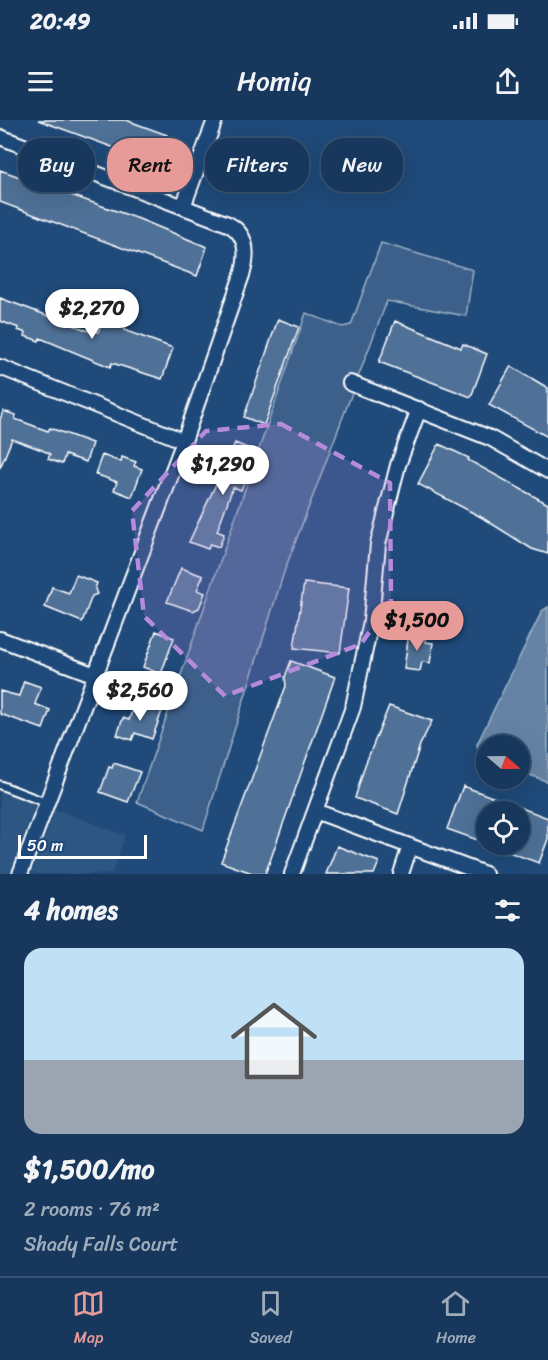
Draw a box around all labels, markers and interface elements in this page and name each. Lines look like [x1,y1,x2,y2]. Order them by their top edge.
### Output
text: 20:49 [30,2,91,41]
text: Homiq [237,57,311,105]
icon: menu [24,65,57,98]
icon: share [491,65,524,98]
chip: Buy [18,138,95,192]
chip: Rent [107,138,193,192]
chip: Filters [205,138,309,192]
chip: New [321,138,403,192]
pin: $2,270 [43,289,141,340]
text: $2,270 [59,291,125,326]
pin: $1,290 [174,445,272,496]
text: $1,290 [191,447,255,482]
pin: $1,500 [368,601,466,652]
text: $1,500 [385,603,449,638]
pin: $2,560 [91,671,189,722]
text: $2,560 [107,673,173,708]
north arrow [476,735,530,789]
map controls [476,735,530,855]
button: locate [476,801,530,855]
text: 50 m [27,831,63,860]
scale bar [18,832,147,860]
text: 4 homes [24,887,118,933]
icon: filters [491,894,524,927]
icon: home [220,987,328,1095]
text: $1,500/mo [24,1146,154,1192]
text: 2 rooms · 76 m² [24,1192,160,1227]
text: Shady Falls Court [24,1227,178,1262]
tab: Map [72,1287,105,1352]
tab: Saved [249,1287,292,1352]
tab: Home [436,1287,476,1352]

